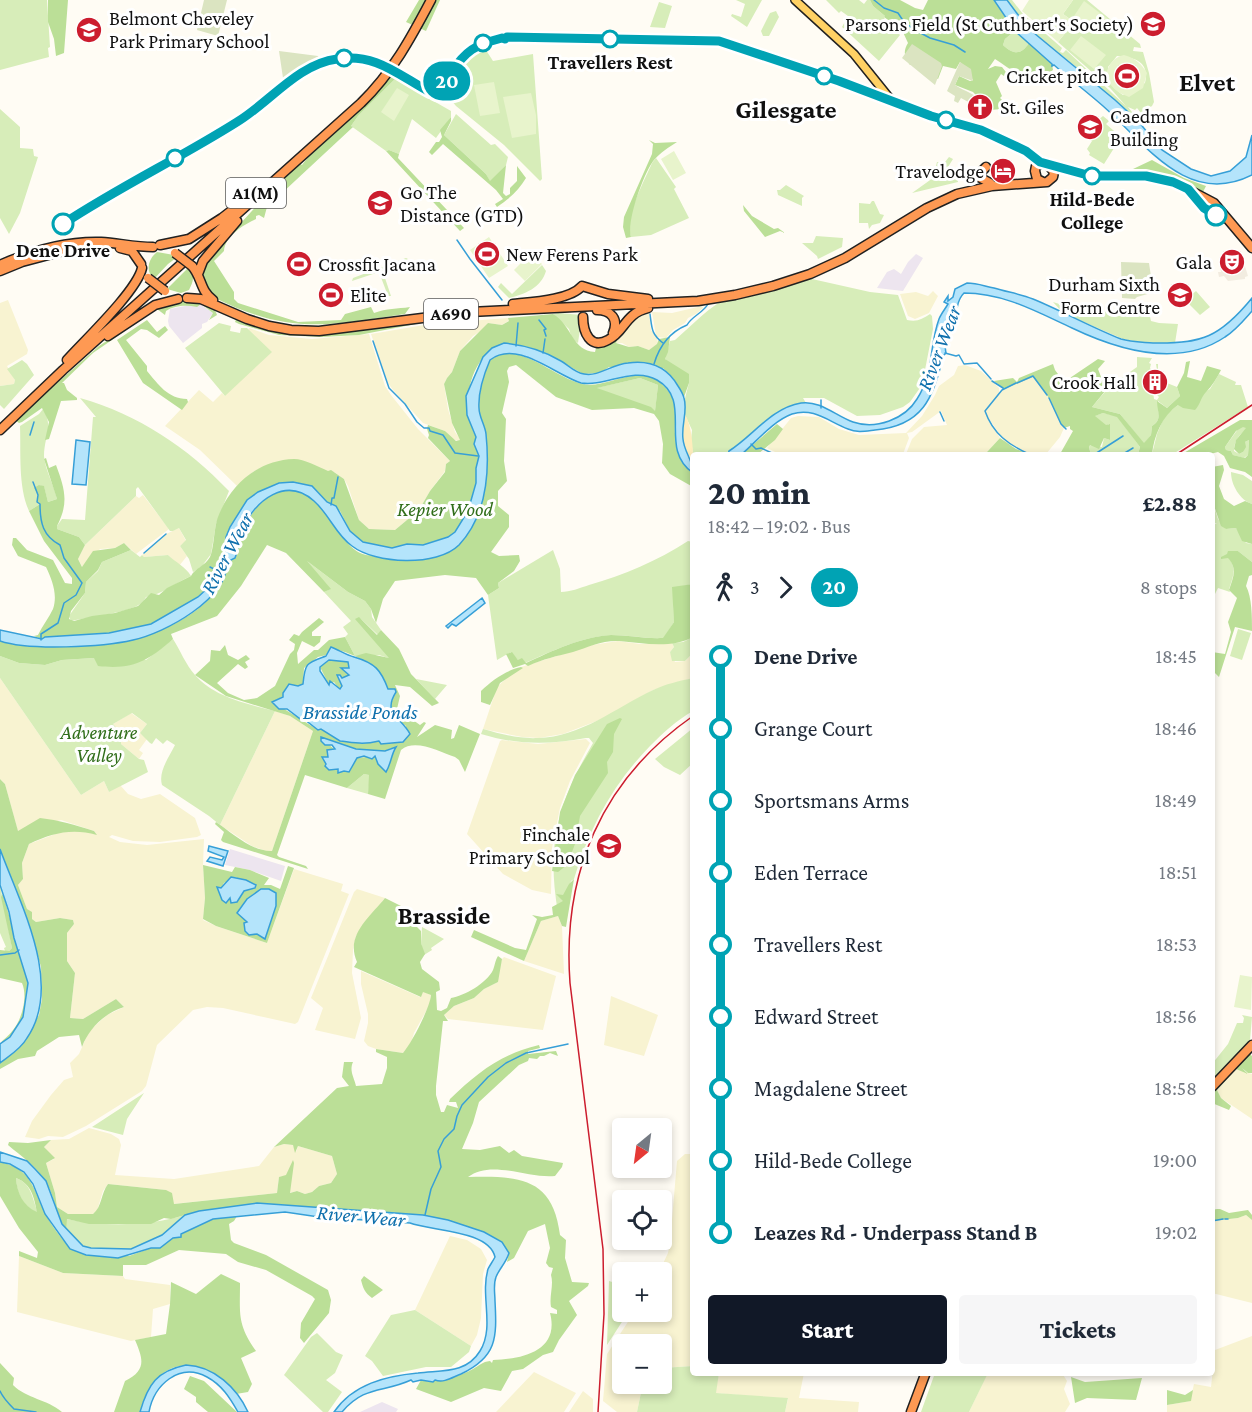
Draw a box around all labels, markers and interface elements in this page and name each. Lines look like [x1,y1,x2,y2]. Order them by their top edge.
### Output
place label: Belmont Cheveley Park Primary School [109,7,270,53]
school or university icon: Parsons Field (St Cuthbert's Society) [1138,9,1168,39]
place label: Parsons Field (St Cuthbert's Society) [845,13,1134,36]
school or university icon: Belmont Cheveley Park Primary School [74,15,104,45]
marker: Travellers Rest [601,30,619,48]
unlabelled marker [474,34,492,52]
unlabelled marker [335,49,353,67]
place label: Travellers Rest [547,51,673,73]
sports icon: Cricket pitch [1112,61,1142,91]
line badge: 20 [420,62,474,100]
place label: Cricket pitch [1006,65,1108,88]
unlabelled marker [815,67,833,85]
district label: Elvet [1179,68,1236,97]
text: 20 [435,69,459,93]
church icon: St. Giles [965,92,995,122]
district label: Gilesgate [735,95,837,124]
place label: St. Giles [1000,96,1064,118]
place label: Caedmon Building [1110,105,1187,151]
unlabelled marker [937,111,955,129]
school or university icon: Caedmon Building [1075,112,1105,142]
unlabelled marker [166,149,184,167]
hotel icon: Travelodge [988,156,1018,186]
place label: Travelodge [895,160,984,183]
marker: Hild-Bede College [1083,167,1101,185]
road number: A1(M) [226,178,286,208]
place label: Go The Distance (GTD) [400,181,524,227]
school or university icon: Go The Distance (GTD) [365,188,395,218]
place label: Hild-Bede College [1049,188,1135,233]
unlabelled marker [1205,204,1227,226]
marker: Dene Drive [52,213,74,235]
place label: Dene Drive [16,239,110,261]
sports icon: New Ferens Park [472,239,502,269]
place label: New Ferens Park [506,243,638,265]
theatre icon: Gala [1217,247,1247,277]
sports icon: Crossfit Jacana [284,249,314,279]
place label: Gala [1176,251,1212,273]
place label: Crossfit Jacana [318,253,436,276]
place label: Durham Sixth Form Centre [1048,273,1160,318]
sports icon: Elite [316,280,346,310]
school or university icon: Durham Sixth Form Centre [1165,280,1195,310]
place label: Elite [350,284,387,306]
road number: A690 [424,299,478,329]
water label: River Wear [912,302,966,394]
building icon: Crook Hall [1140,367,1170,397]
place label: Crook Hall [1051,371,1136,393]
text: 20 min [708,474,810,511]
text: £2.88 [1143,491,1197,516]
park label: Kepier Wood [397,498,494,521]
water label: River Wear [196,508,259,598]
text: 18:42 – 19:02 · Bus [708,515,851,537]
icon: walk [708,571,741,604]
icon: forward [769,571,802,604]
text: 20 [823,575,846,599]
text: 3 [750,576,760,598]
text: 8 stops [1140,576,1197,598]
text: Dene Drive [754,644,857,669]
text: 18:45 [1155,645,1197,667]
water label: Brasside Ponds [303,700,418,724]
text: Grange Court [754,716,872,741]
text: 18:46 [1155,717,1197,739]
park label: Adventure Valley [60,721,138,767]
text: Sportsmans Arms [754,788,909,813]
text: 18:49 [1155,789,1197,811]
place label: Finchale Primary School [469,823,590,869]
school or university icon: Finchale Primary School [594,831,624,861]
text: Eden Terrace [754,860,868,885]
text: 18:51 [1159,861,1197,883]
district label: Brasside [398,901,490,930]
text: Travellers Rest [754,932,882,957]
text: 18:53 [1156,933,1197,955]
text: Edward Street [754,1004,878,1029]
text: 18:56 [1155,1005,1197,1027]
text: Magdalene Street [754,1076,907,1101]
text: 18:58 [1155,1077,1197,1099]
north arrow [612,1118,672,1178]
map controls [612,1118,672,1394]
text: Hild-Bede College [754,1148,912,1173]
text: 19:00 [1153,1149,1197,1171]
button: locate [612,1190,672,1250]
water label: River Wear [316,1200,407,1232]
text: Leazes Rd - Underpass Stand B [754,1220,1037,1245]
text: 19:02 [1155,1221,1197,1243]
button: + [612,1262,672,1322]
button: Start [708,1295,947,1364]
button: Tickets [959,1295,1197,1364]
button: − [612,1334,672,1394]

